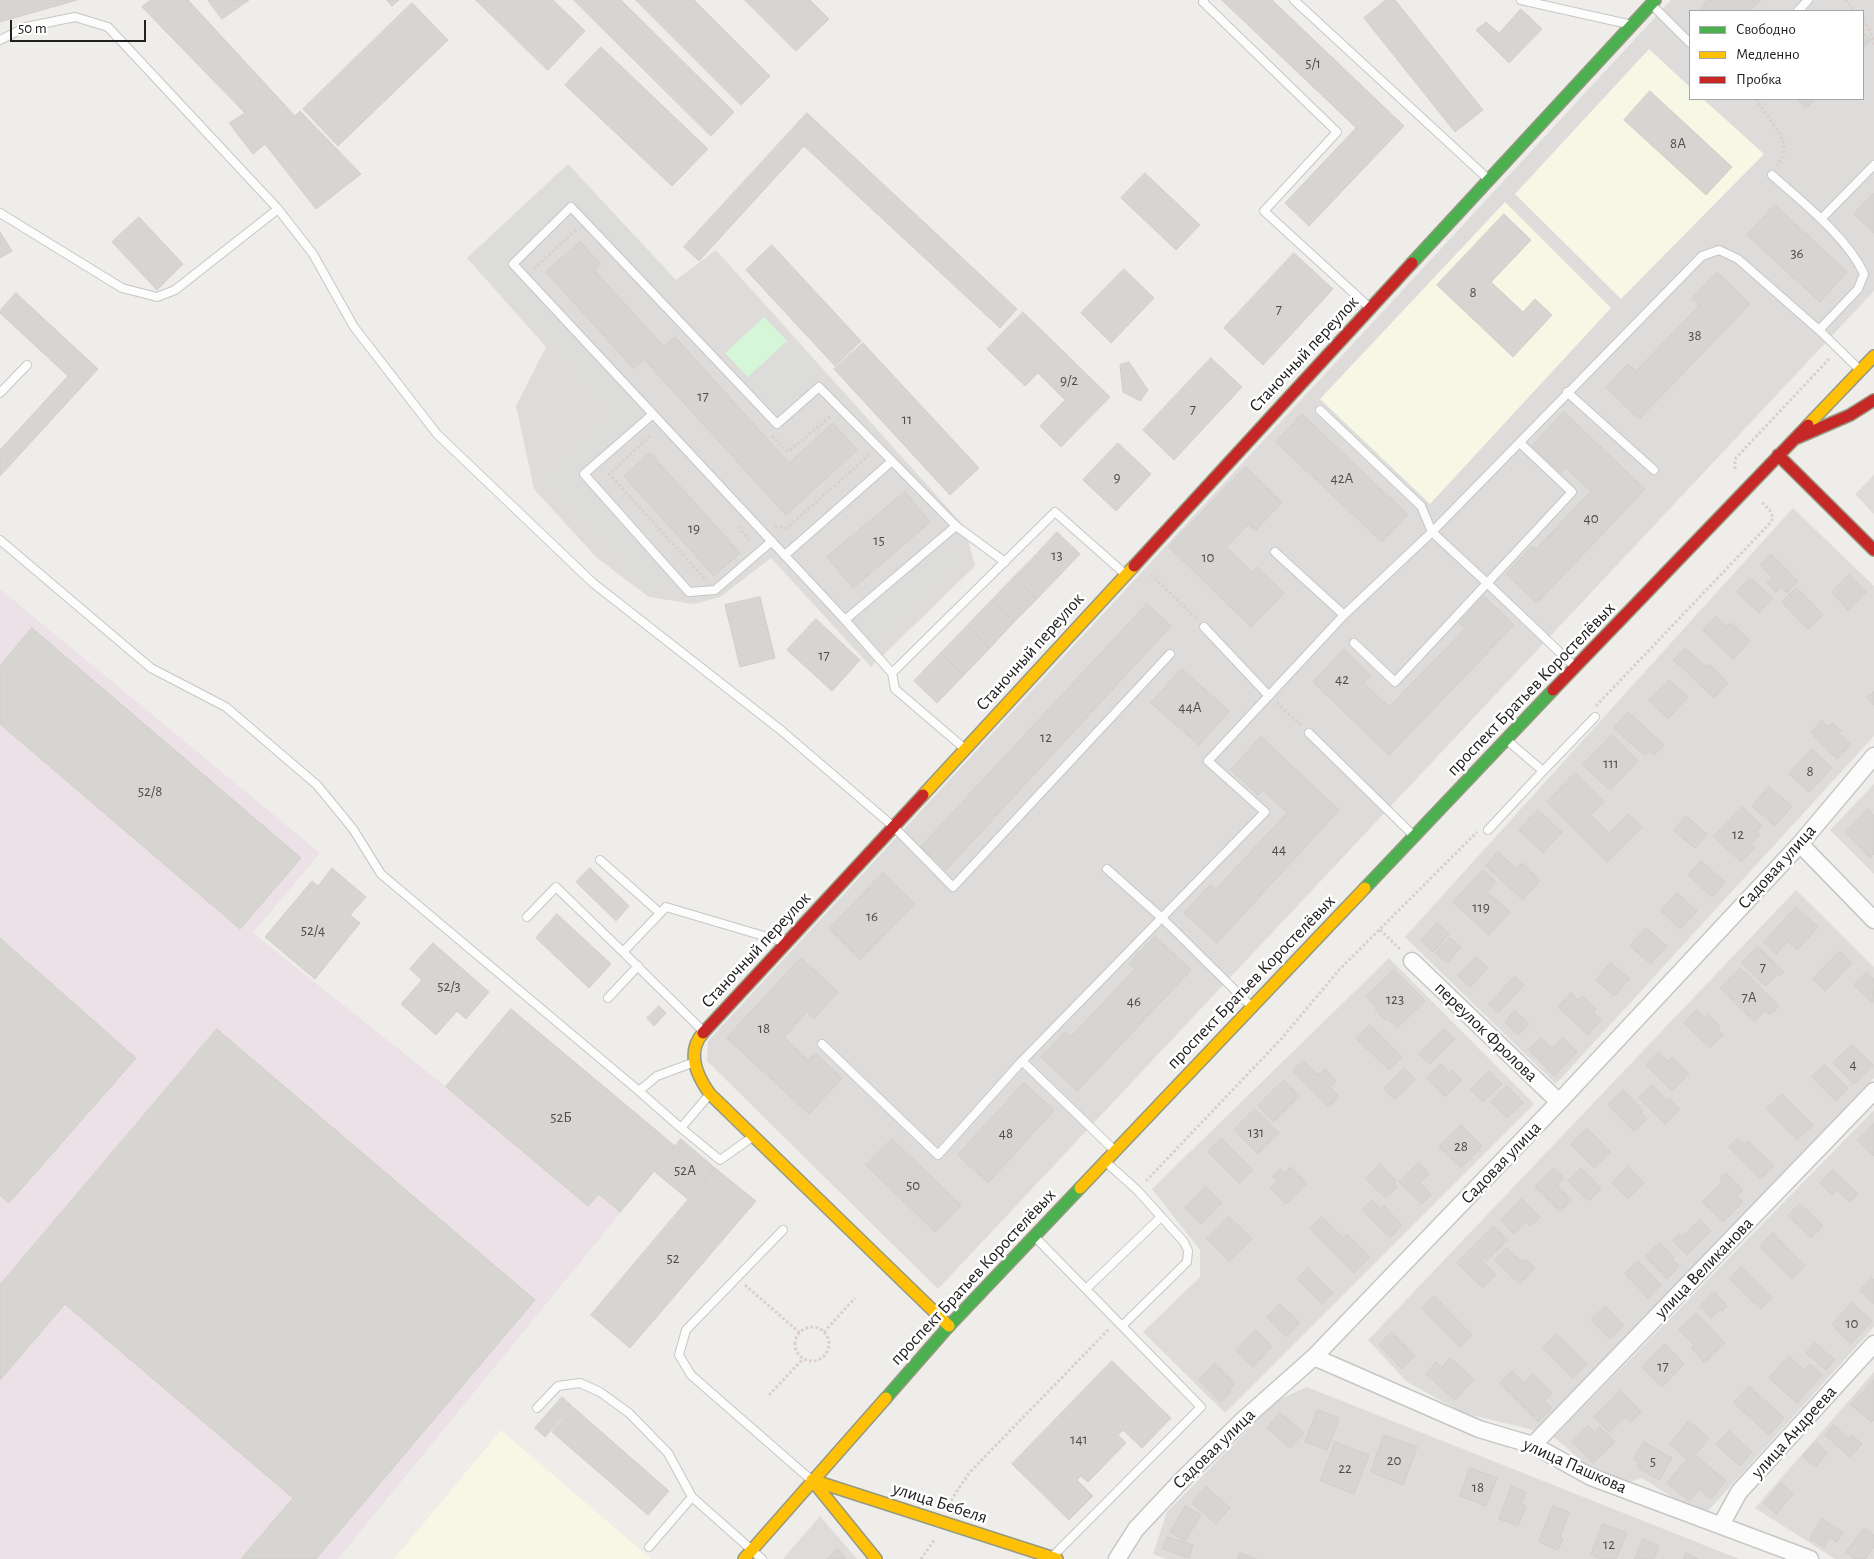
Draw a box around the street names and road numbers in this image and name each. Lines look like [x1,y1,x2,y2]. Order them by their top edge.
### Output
street label: Станочный переулок [1245,291,1363,417]
street label: Станочный переулок [971,589,1089,715]
street label: проспект Братьев Коростелёвых [1442,598,1620,780]
street label: Садовая улица [1733,820,1821,914]
street label: Станочный переулок [697,887,815,1013]
street label: проспект Братьев Коростелёвых [1162,891,1340,1073]
street label: переулок Фролова [1430,977,1542,1087]
street label: Садовая улица [1456,1117,1546,1209]
street label: проспект Братьев Коростелёвых [886,1184,1060,1370]
street label: улица Великанова [1650,1213,1758,1323]
street label: улица Андреева [1747,1381,1841,1483]
street label: Садовая улица [1168,1404,1260,1494]
street label: улица Пашкова [1520,1434,1630,1498]
street label: улица Бебеля [890,1478,990,1528]

